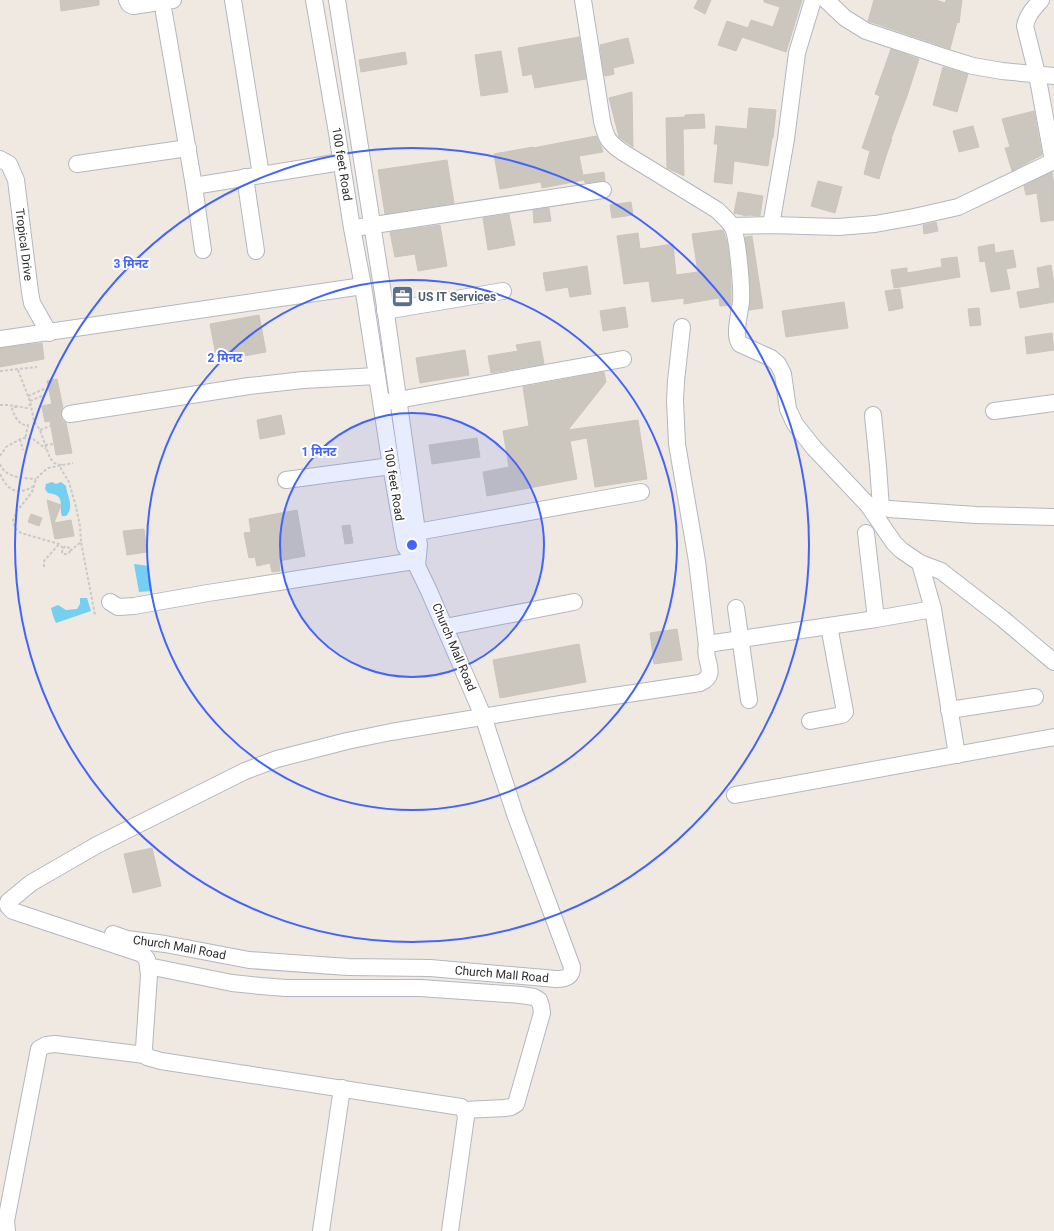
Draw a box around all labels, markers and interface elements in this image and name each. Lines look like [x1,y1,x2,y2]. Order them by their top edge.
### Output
street label: 100 feet Road [329,126,355,202]
street label: Tropical Drive [13,208,36,282]
text: 3 मिनट [113,256,149,271]
office icon: US IT Services [390,284,416,310]
place label: US IT Services [418,290,496,304]
text: 2 मिनट [207,350,243,365]
text: 1 मिनट [301,444,337,459]
street label: 100 feet Road [381,446,407,522]
centre of rings [405,538,419,552]
street label: Church Mall Road [429,601,479,693]
street label: Church Mall Road [132,933,227,962]
street label: Church Mall Road [454,963,549,985]

